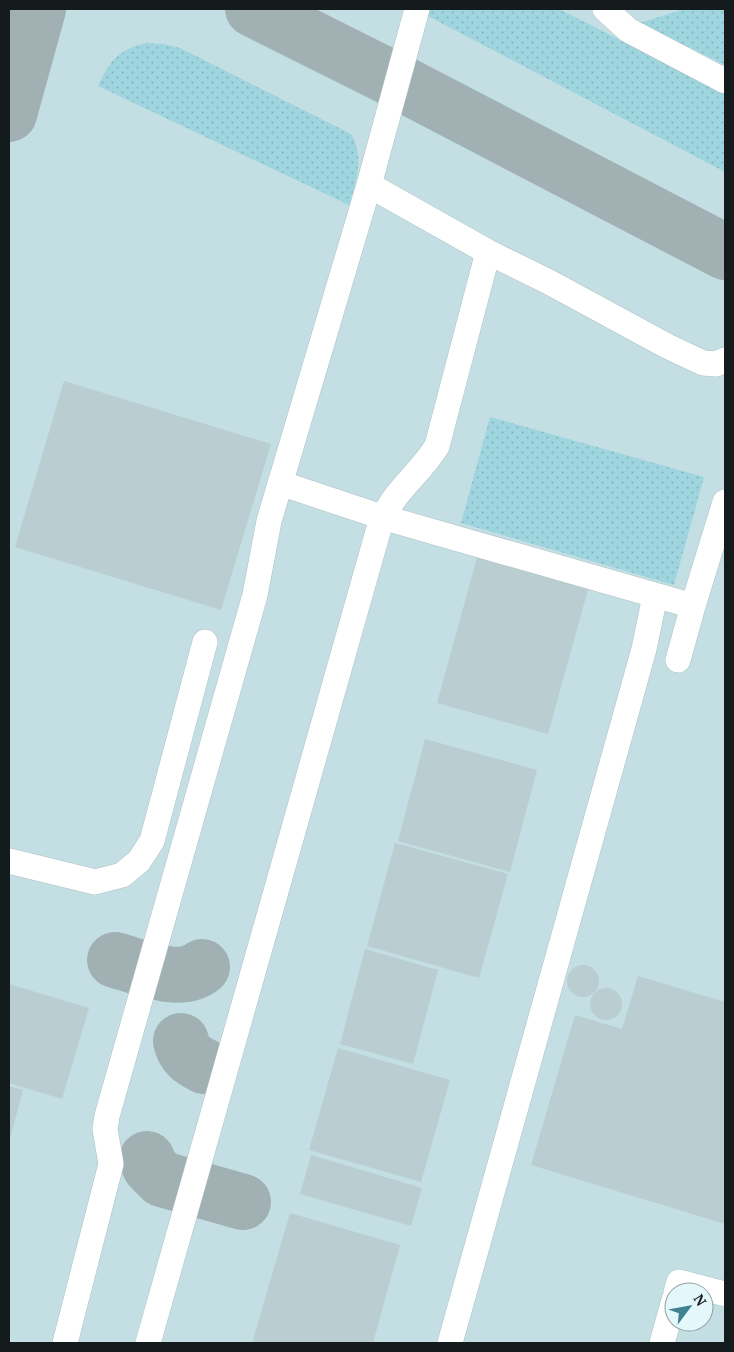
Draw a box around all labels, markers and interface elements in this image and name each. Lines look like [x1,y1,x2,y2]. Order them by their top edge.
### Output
north arrow [664,1282,714,1332]
text: N [690,1290,712,1310]

